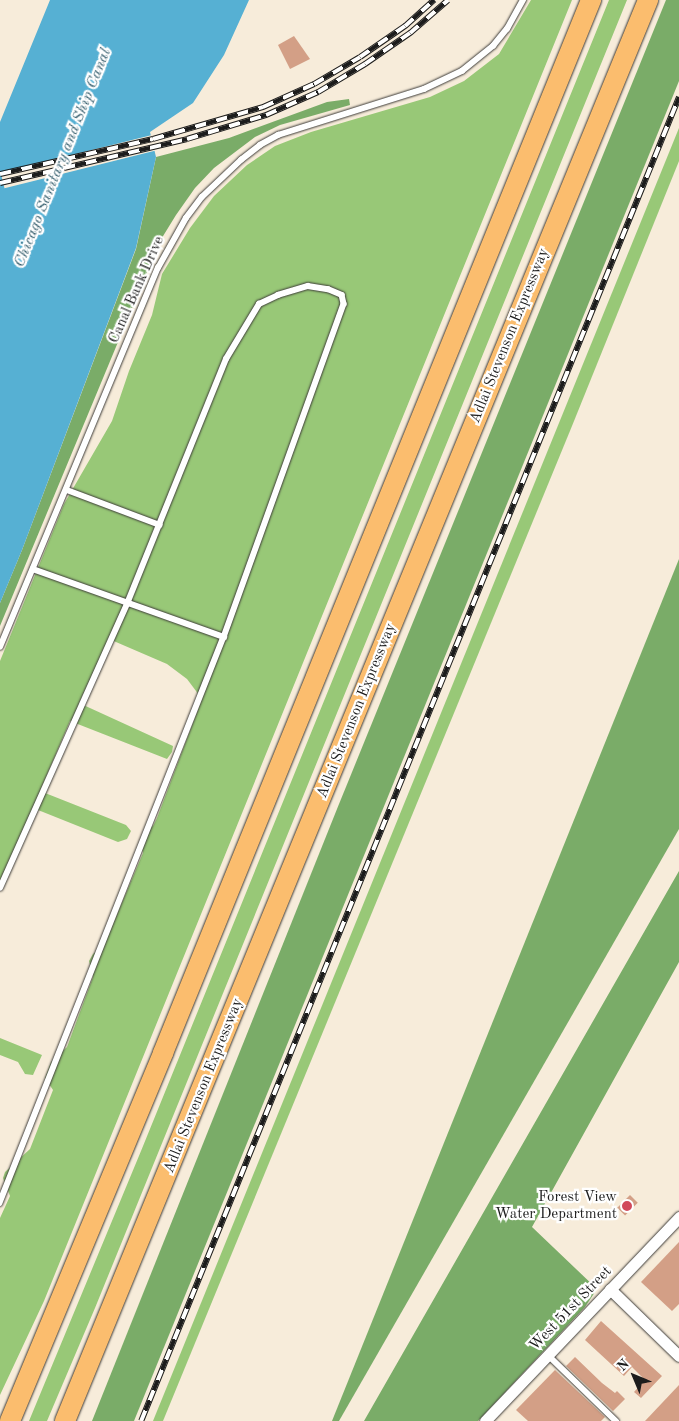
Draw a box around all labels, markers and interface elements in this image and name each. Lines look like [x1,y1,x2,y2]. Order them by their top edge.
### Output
water label: Chicago Sanitary and Ship Canal [10,46,116,270]
street label: Canal Bank Drive [105,234,169,346]
street label: Adlai Stevenson Expressway [467,246,553,426]
street label: Adlai Stevenson Expressway [314,621,400,801]
street label: Adlai Stevenson Expressway [161,996,247,1176]
place label: Forest View Water Department [495,1188,617,1223]
marker: Forest View Water Department [621,1200,633,1212]
street label: West 51st Street [526,1263,616,1355]
north arrow [609,1351,659,1401]
text: N [615,1357,632,1374]

